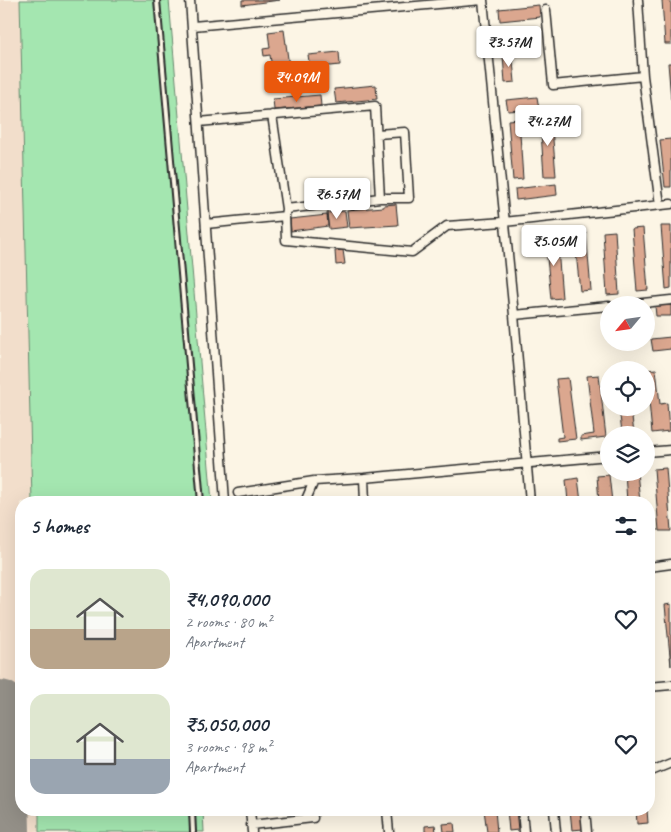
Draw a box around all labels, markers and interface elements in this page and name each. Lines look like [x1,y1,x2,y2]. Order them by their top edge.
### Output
pin: ₹3.57M [468,26,550,68]
text: ₹3.57M [487,32,531,52]
pin: ₹4.09M [256,61,338,103]
text: ₹4.09M [275,67,319,87]
pin: ₹4.27M [507,104,589,147]
text: ₹4.27M [526,111,570,131]
pin: ₹6.57M [296,178,378,220]
text: ₹6.57M [315,184,359,204]
pin: ₹5.05M [513,224,595,267]
text: ₹5.05M [532,231,576,251]
north arrow [600,296,655,351]
map controls [600,296,655,481]
button: locate [600,361,655,416]
button: layers [600,426,655,481]
icon: filters [612,512,640,540]
text: 5 homes [30,513,89,539]
text: ₹4,090,000 [185,586,269,612]
icon: home [70,589,130,649]
icon: heart [612,605,640,633]
text: 2 rooms · 80 m² [185,612,271,632]
text: Apartment [185,632,244,652]
text: ₹5,050,000 [185,711,268,737]
icon: home [70,714,130,774]
icon: heart [612,730,640,758]
text: 3 rooms · 98 m² [185,737,271,757]
text: Apartment [185,757,244,777]

